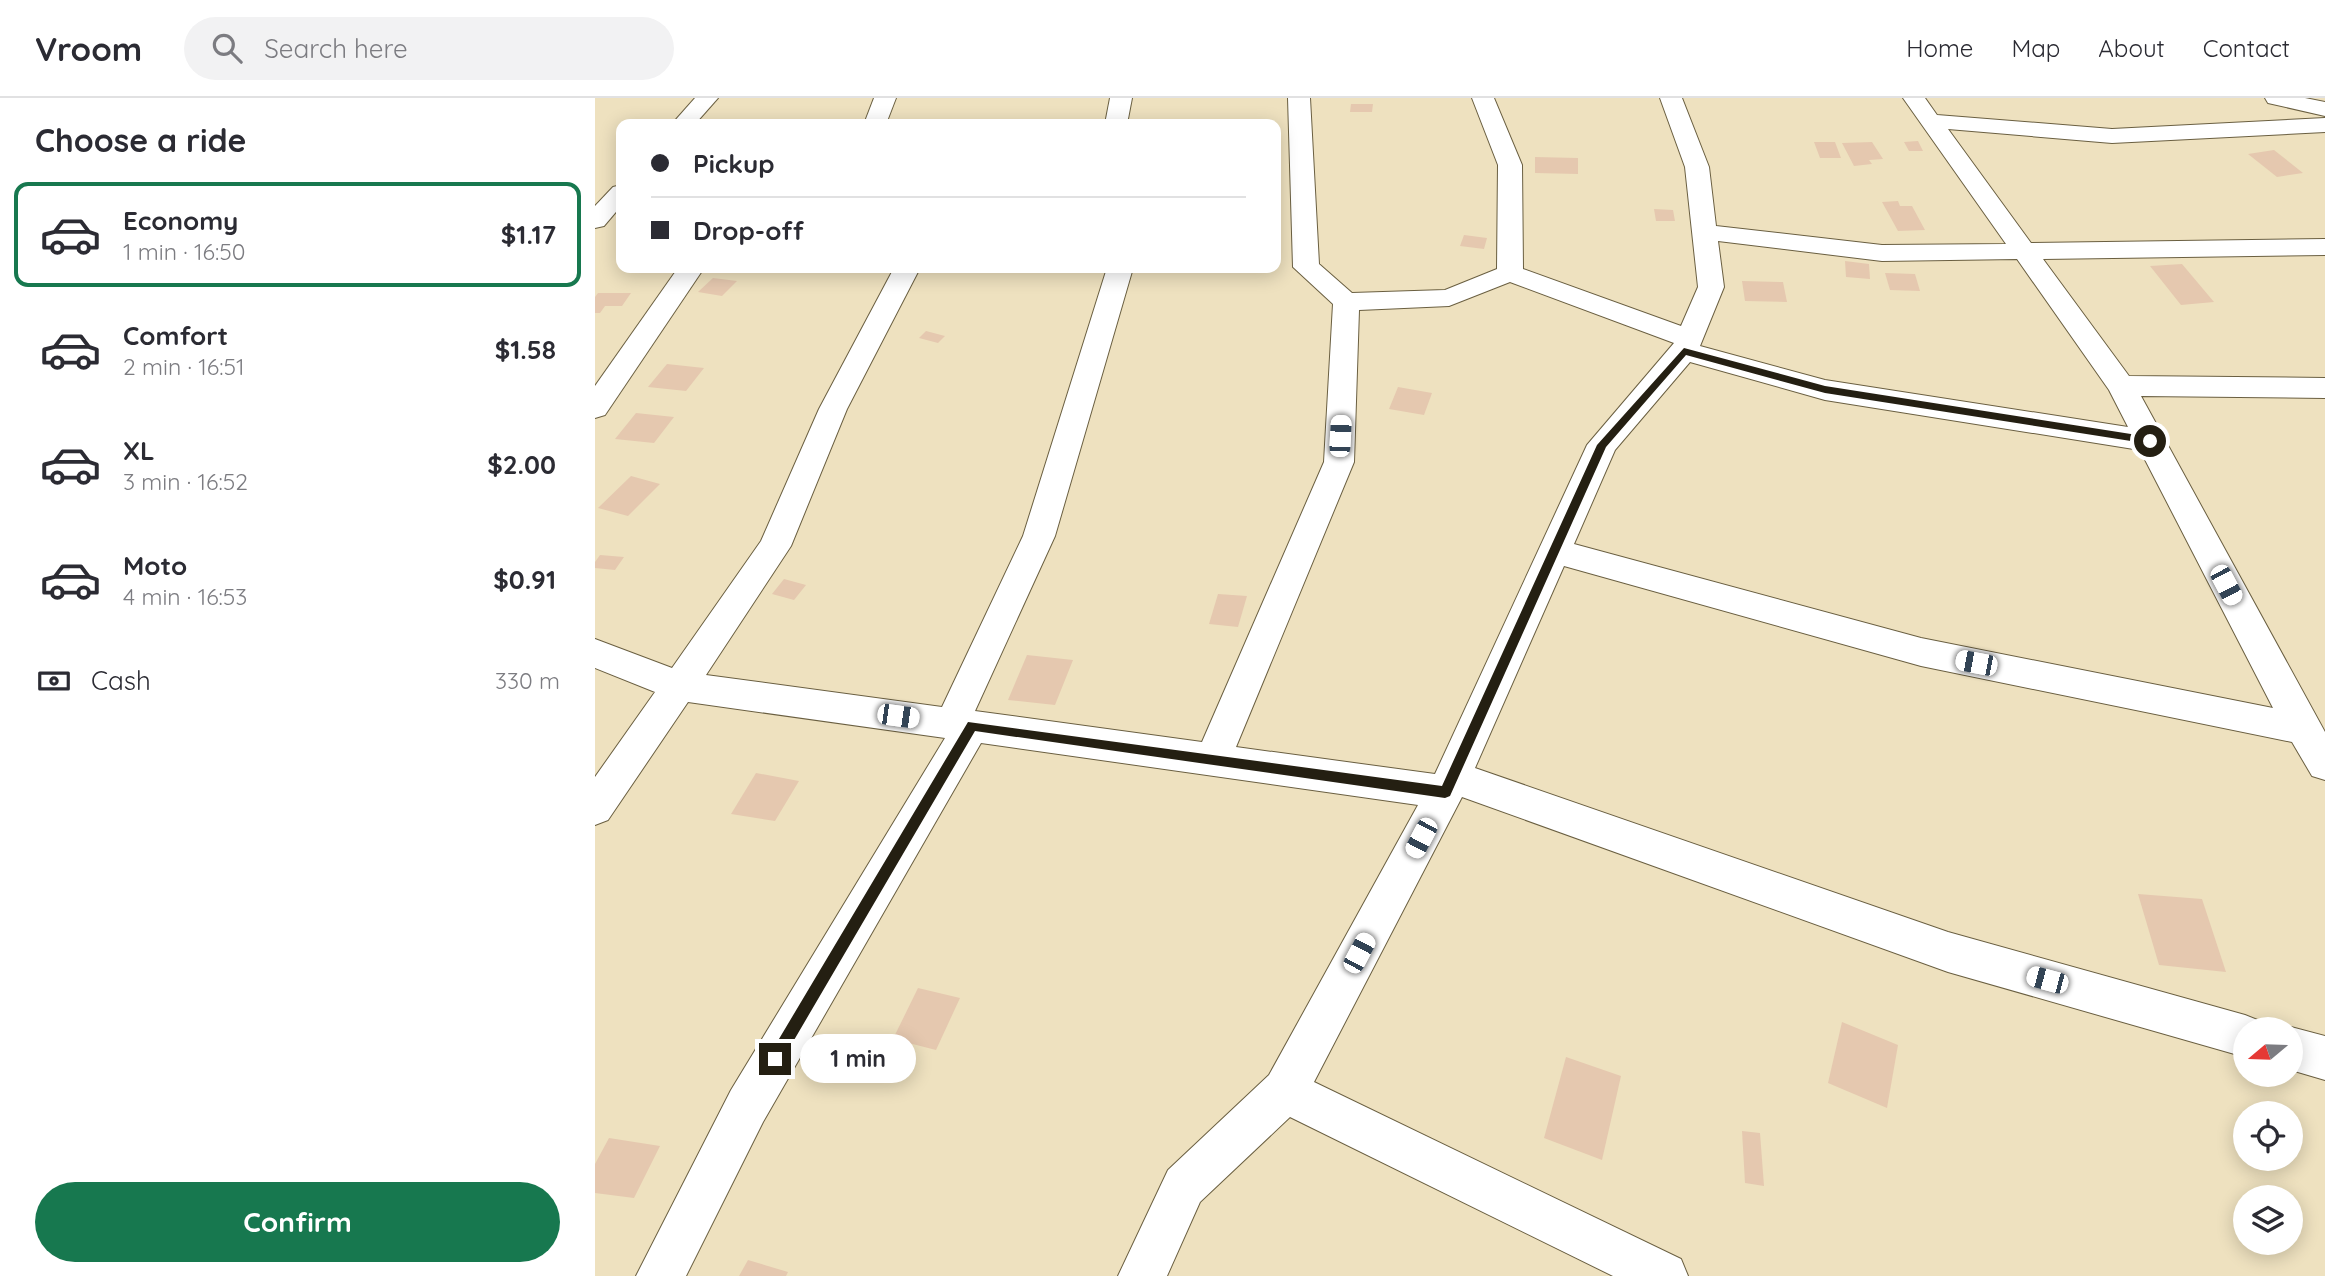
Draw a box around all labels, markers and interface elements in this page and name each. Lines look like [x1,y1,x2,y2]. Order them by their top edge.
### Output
search box [184,17,674,80]
text: Vroom [35,28,142,69]
icon: search [208,29,246,67]
text: Search here [264,32,408,65]
text: Home [1906,33,1973,63]
text: Map [2011,33,2060,63]
text: About [2098,33,2165,63]
text: Contact [2203,33,2290,63]
text: Choose a ride [35,120,247,160]
text: Pickup [693,147,775,180]
icon: car [39,203,102,266]
text: Economy [123,204,238,237]
text: Drop-off [693,214,804,247]
text: $1.17 [501,218,556,251]
text: 1 min · 16:50 [123,237,245,266]
icon: car [39,318,102,381]
text: Comfort [123,319,228,352]
text: $1.58 [495,333,556,366]
text: 2 min · 16:51 [123,352,245,381]
car [1329,414,1352,458]
route start [2134,425,2166,457]
icon: car [39,433,102,496]
text: XL [123,434,155,467]
text: $2.00 [487,448,556,481]
text: 3 min · 16:52 [123,467,248,496]
icon: car [39,548,102,611]
text: Moto [123,549,187,582]
car [2207,562,2246,608]
text: $0.91 [493,563,556,596]
text: 4 min · 16:53 [123,582,247,611]
car [1954,649,1999,677]
icon: cash [35,662,73,700]
text: Cash [91,664,151,697]
text: 330 m [495,666,560,695]
car [876,703,921,729]
car [1402,815,1441,861]
car [1340,930,1379,976]
car [2024,964,2071,996]
north arrow [2233,1017,2303,1087]
map controls [2233,1017,2303,1255]
callout: 1 min [799,1034,915,1084]
route end [759,1043,791,1075]
text: 1 min [830,1044,886,1073]
button: locate [2233,1101,2303,1171]
button: Confirm [35,1182,560,1262]
button: layers [2233,1185,2303,1255]

